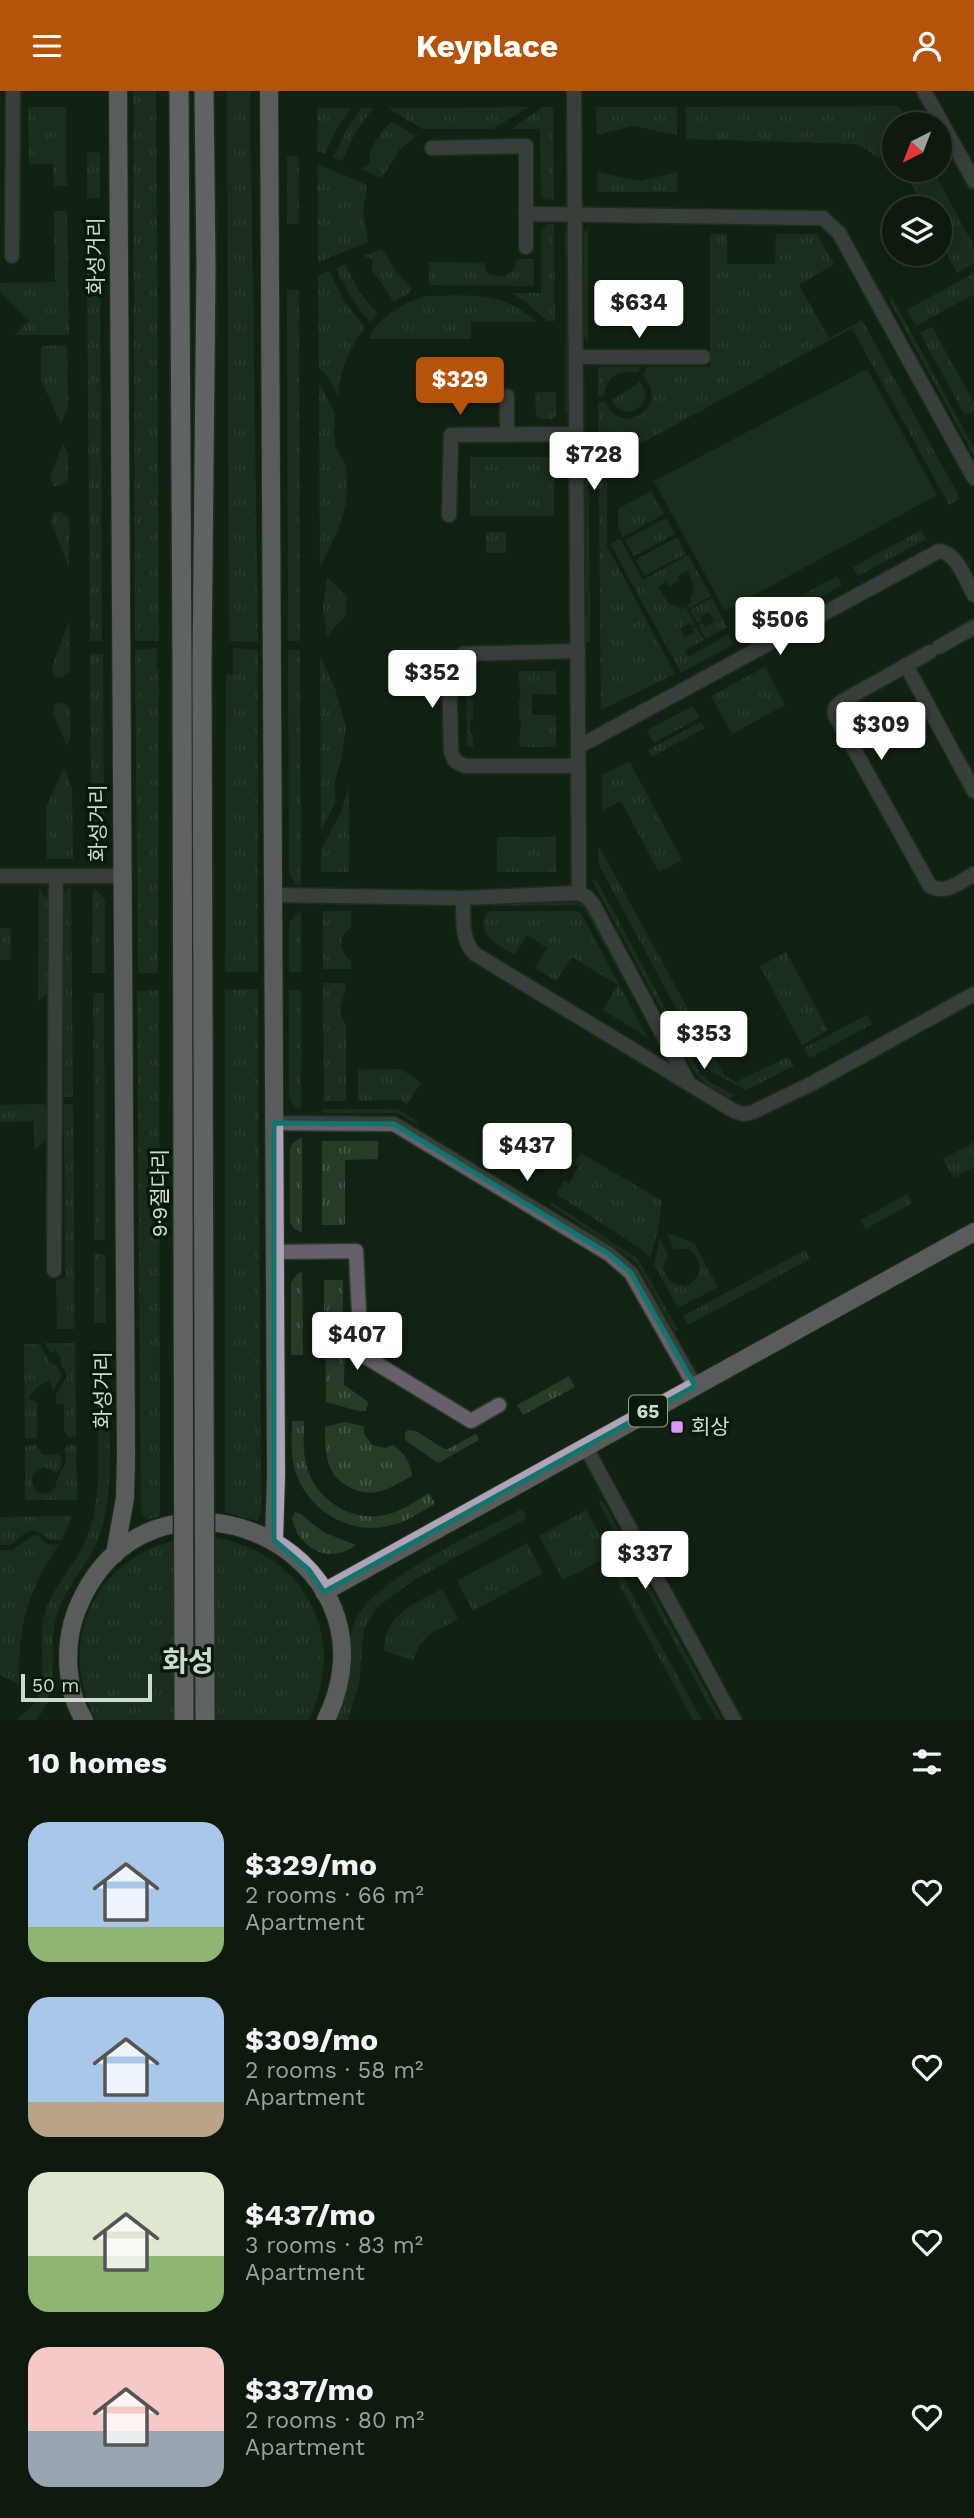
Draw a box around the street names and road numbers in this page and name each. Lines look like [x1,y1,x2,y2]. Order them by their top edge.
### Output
street label: 화성거리 [83,217,108,295]
street label: 화성거리 [85,784,110,862]
street label: 9·9절다리 [147,1149,172,1237]
street label: 화성거리 [90,1351,115,1429]
road number: 65 [629,1395,667,1427]

